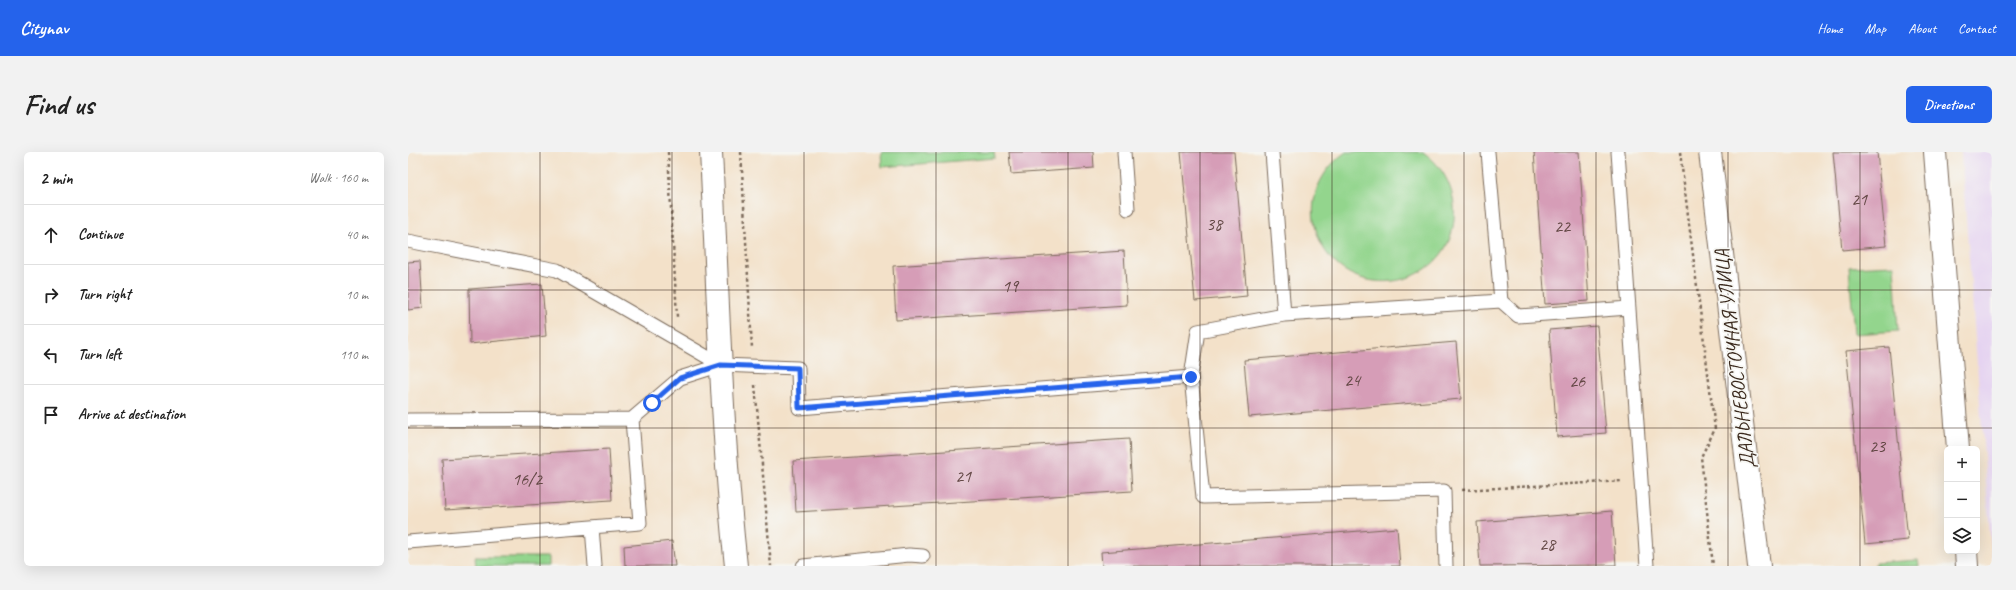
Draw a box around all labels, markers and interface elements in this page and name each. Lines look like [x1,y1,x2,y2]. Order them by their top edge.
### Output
text: Citynav [20,16,68,40]
text: Home [1817,20,1843,37]
text: Map [1865,20,1886,37]
text: About [1908,20,1936,37]
text: Contact [1958,20,1996,37]
button: Directions [1906,86,1992,123]
text: Find us [24,87,94,122]
text: 2 min [40,168,73,189]
text: Walk · 160 m [309,170,368,186]
house number: 21 [1851,188,1868,210]
house number: 38 [1206,213,1224,235]
house number: 22 [1554,215,1572,237]
icon: ahead [40,224,62,246]
text: Continue [78,225,123,244]
text: 40 m [346,227,368,243]
street label: ДАЛЬНЕВОСТОЧНАЯ УЛИЦА [1709,247,1760,470]
house number: 19 [1002,275,1020,297]
icon: right [40,284,62,306]
text: Turn right [78,285,131,304]
text: 10 m [346,287,368,303]
icon: left [40,344,62,366]
text: Turn left [78,345,121,364]
text: 110 m [340,347,368,363]
route end [1182,368,1200,386]
house number: 24 [1344,369,1362,391]
house number: 26 [1569,370,1586,392]
route start [643,394,661,412]
icon: arrive [40,404,62,426]
text: Arrive at destination [78,405,185,424]
house number: 23 [1869,435,1887,457]
map controls [1944,446,1980,554]
button: + [1944,446,1980,482]
house number: 21 [955,465,972,487]
house number: 16/2 [512,468,544,490]
button: − [1944,482,1980,518]
button: layers [1944,518,1980,554]
house number: 28 [1539,533,1557,555]

